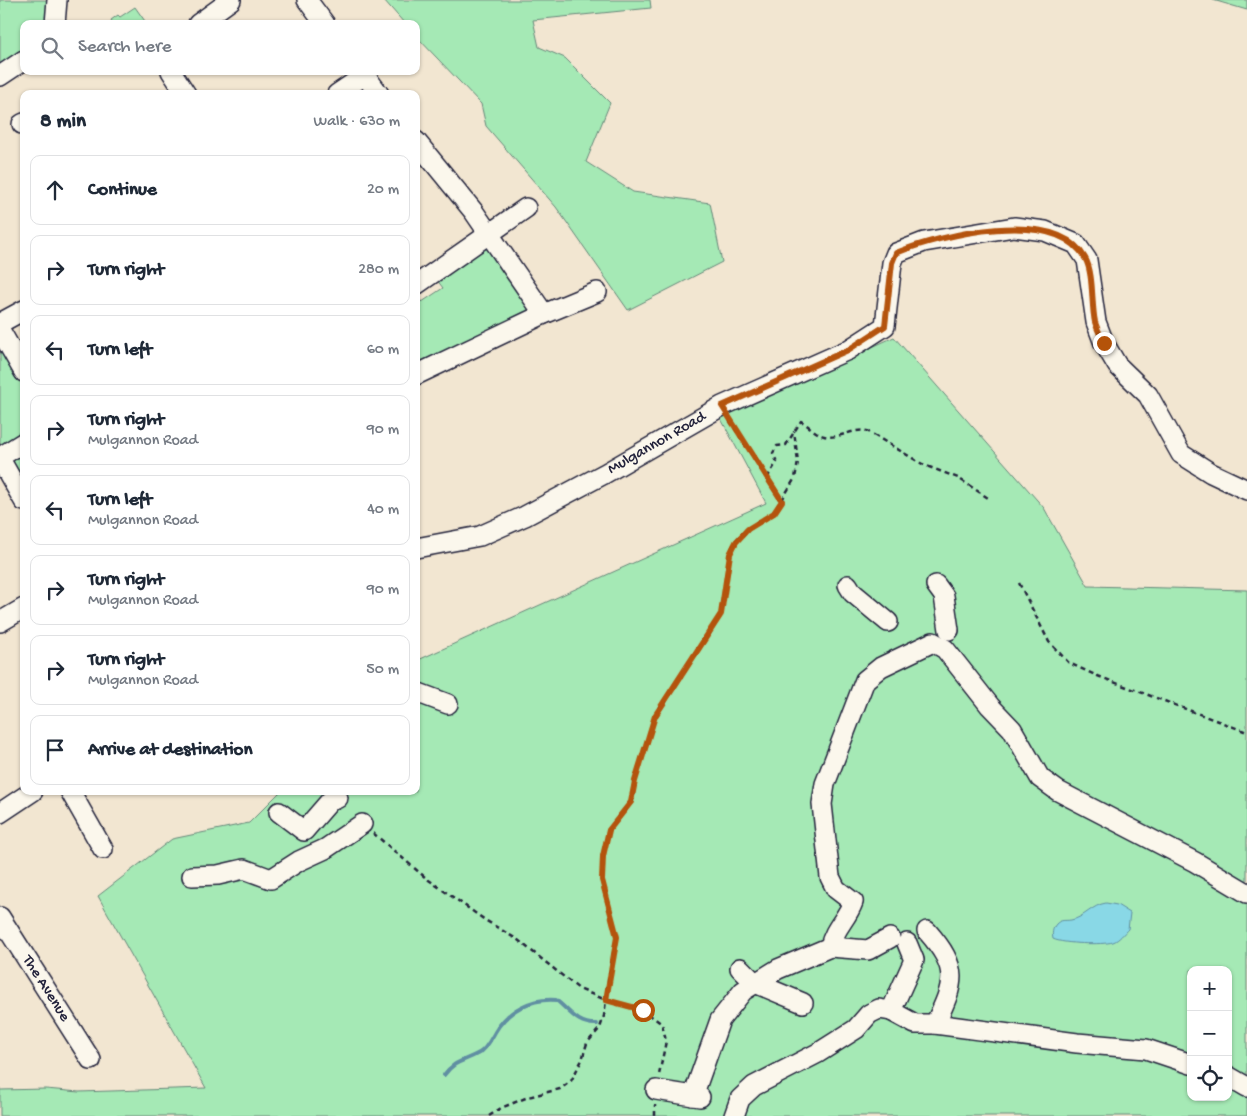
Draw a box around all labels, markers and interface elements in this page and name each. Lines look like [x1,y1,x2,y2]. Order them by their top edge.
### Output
search box [20,20,420,75]
icon: search [38,34,66,62]
text: Search here [78,36,172,59]
text: 8 min [40,110,86,135]
text: Walk · 630 m [314,113,400,132]
icon: ahead [41,176,69,204]
text: Continue [88,179,157,202]
text: 20 m [367,181,399,200]
icon: right [41,256,69,284]
text: Turn right [88,259,164,282]
text: 280 m [358,261,399,280]
route end [1093,332,1116,355]
icon: left [41,336,69,364]
text: Turn left [88,339,152,362]
text: 60 m [367,341,399,360]
street label: Mulgannon Road [605,407,711,479]
text: Turn right [88,409,164,432]
icon: right [41,416,69,444]
text: 90 m [367,421,399,440]
text: Mulgannon Road [88,432,198,451]
text: Turn left [88,489,152,512]
icon: left [41,496,69,524]
text: 40 m [367,501,399,520]
text: Mulgannon Road [88,512,198,531]
text: Turn right [88,569,164,592]
icon: right [41,576,69,604]
text: 90 m [367,581,399,600]
text: Mulgannon Road [88,592,198,611]
text: Turn right [88,649,164,672]
icon: right [41,656,69,684]
text: 50 m [366,661,399,680]
text: Mulgannon Road [88,672,198,691]
icon: arrive [41,736,69,764]
text: Arrive at destination [88,739,252,762]
street label: The Avenue [17,951,74,1026]
map controls [1187,966,1232,1101]
button: + [1187,966,1232,1011]
route start [632,999,655,1022]
button: − [1187,1011,1232,1056]
button: locate [1187,1056,1232,1101]

